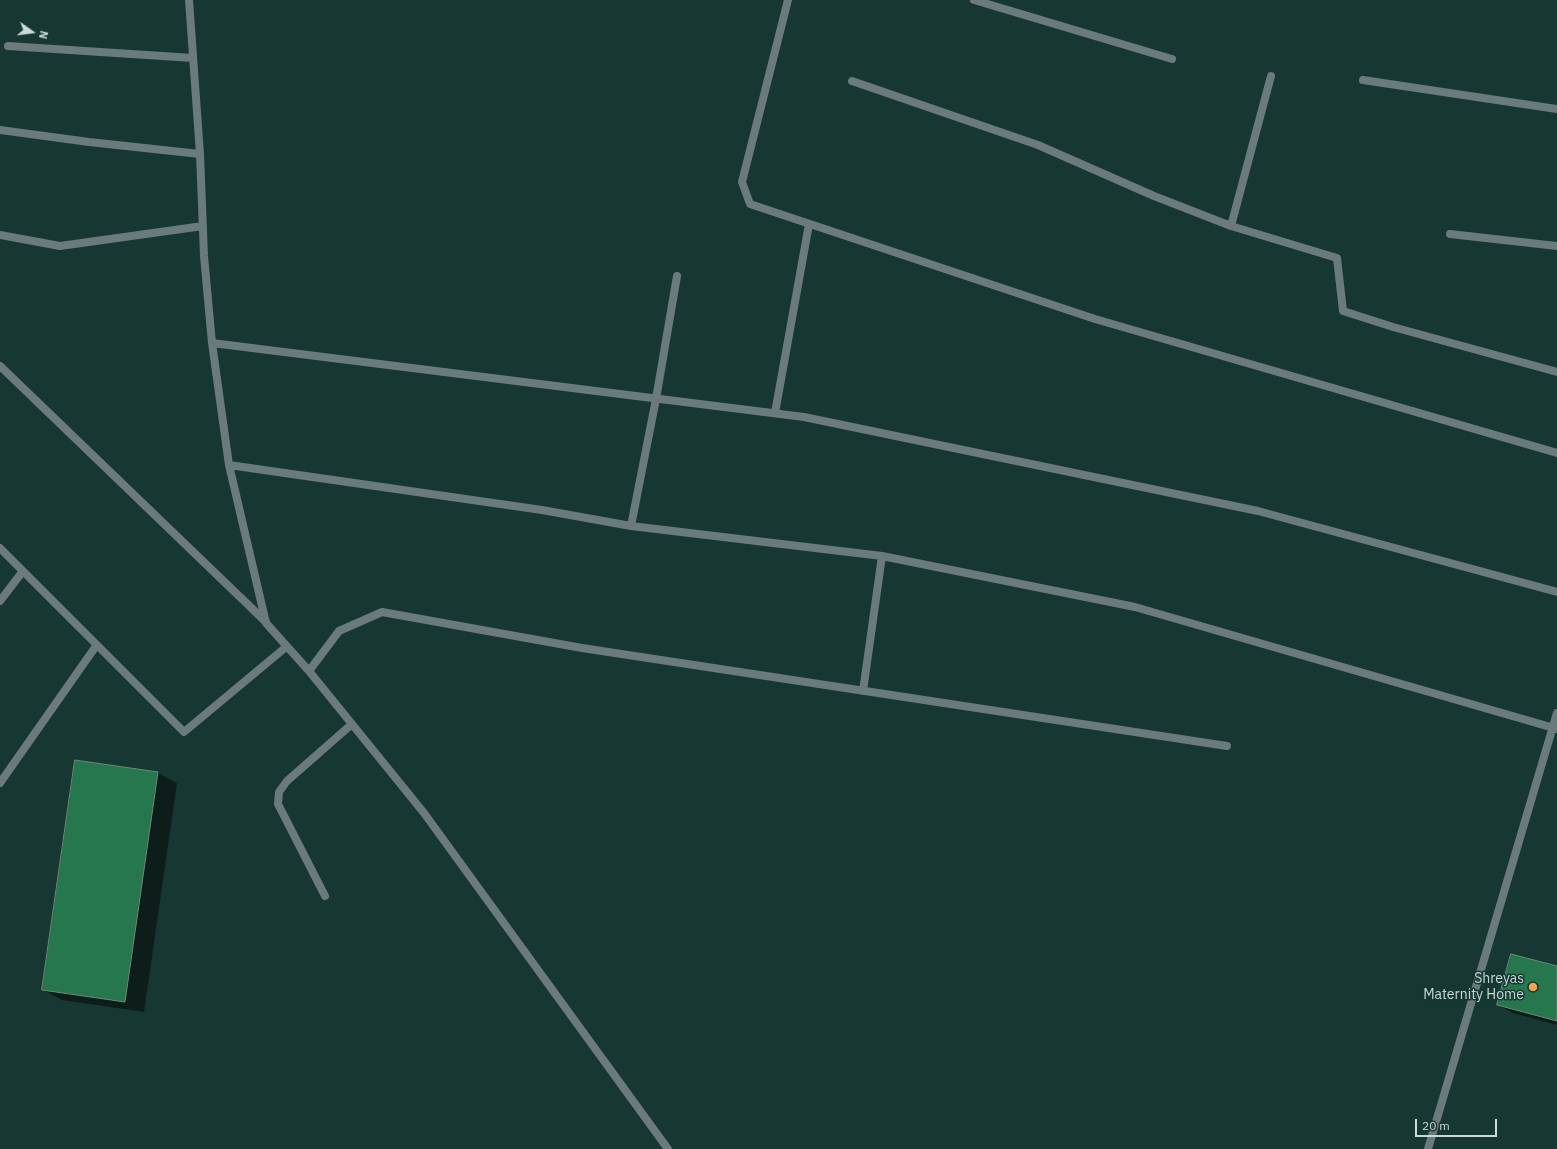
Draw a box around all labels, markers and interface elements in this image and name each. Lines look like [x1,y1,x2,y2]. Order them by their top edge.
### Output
north arrow [12,12,52,52]
text: N [36,29,51,40]
place label: Shreyas Maternity Home [1423,971,1524,1004]
marker: Shreyas Maternity Home [1527,981,1539,993]
scale bar [1417,1111,1499,1137]
text: 20 m [1422,1118,1450,1133]

